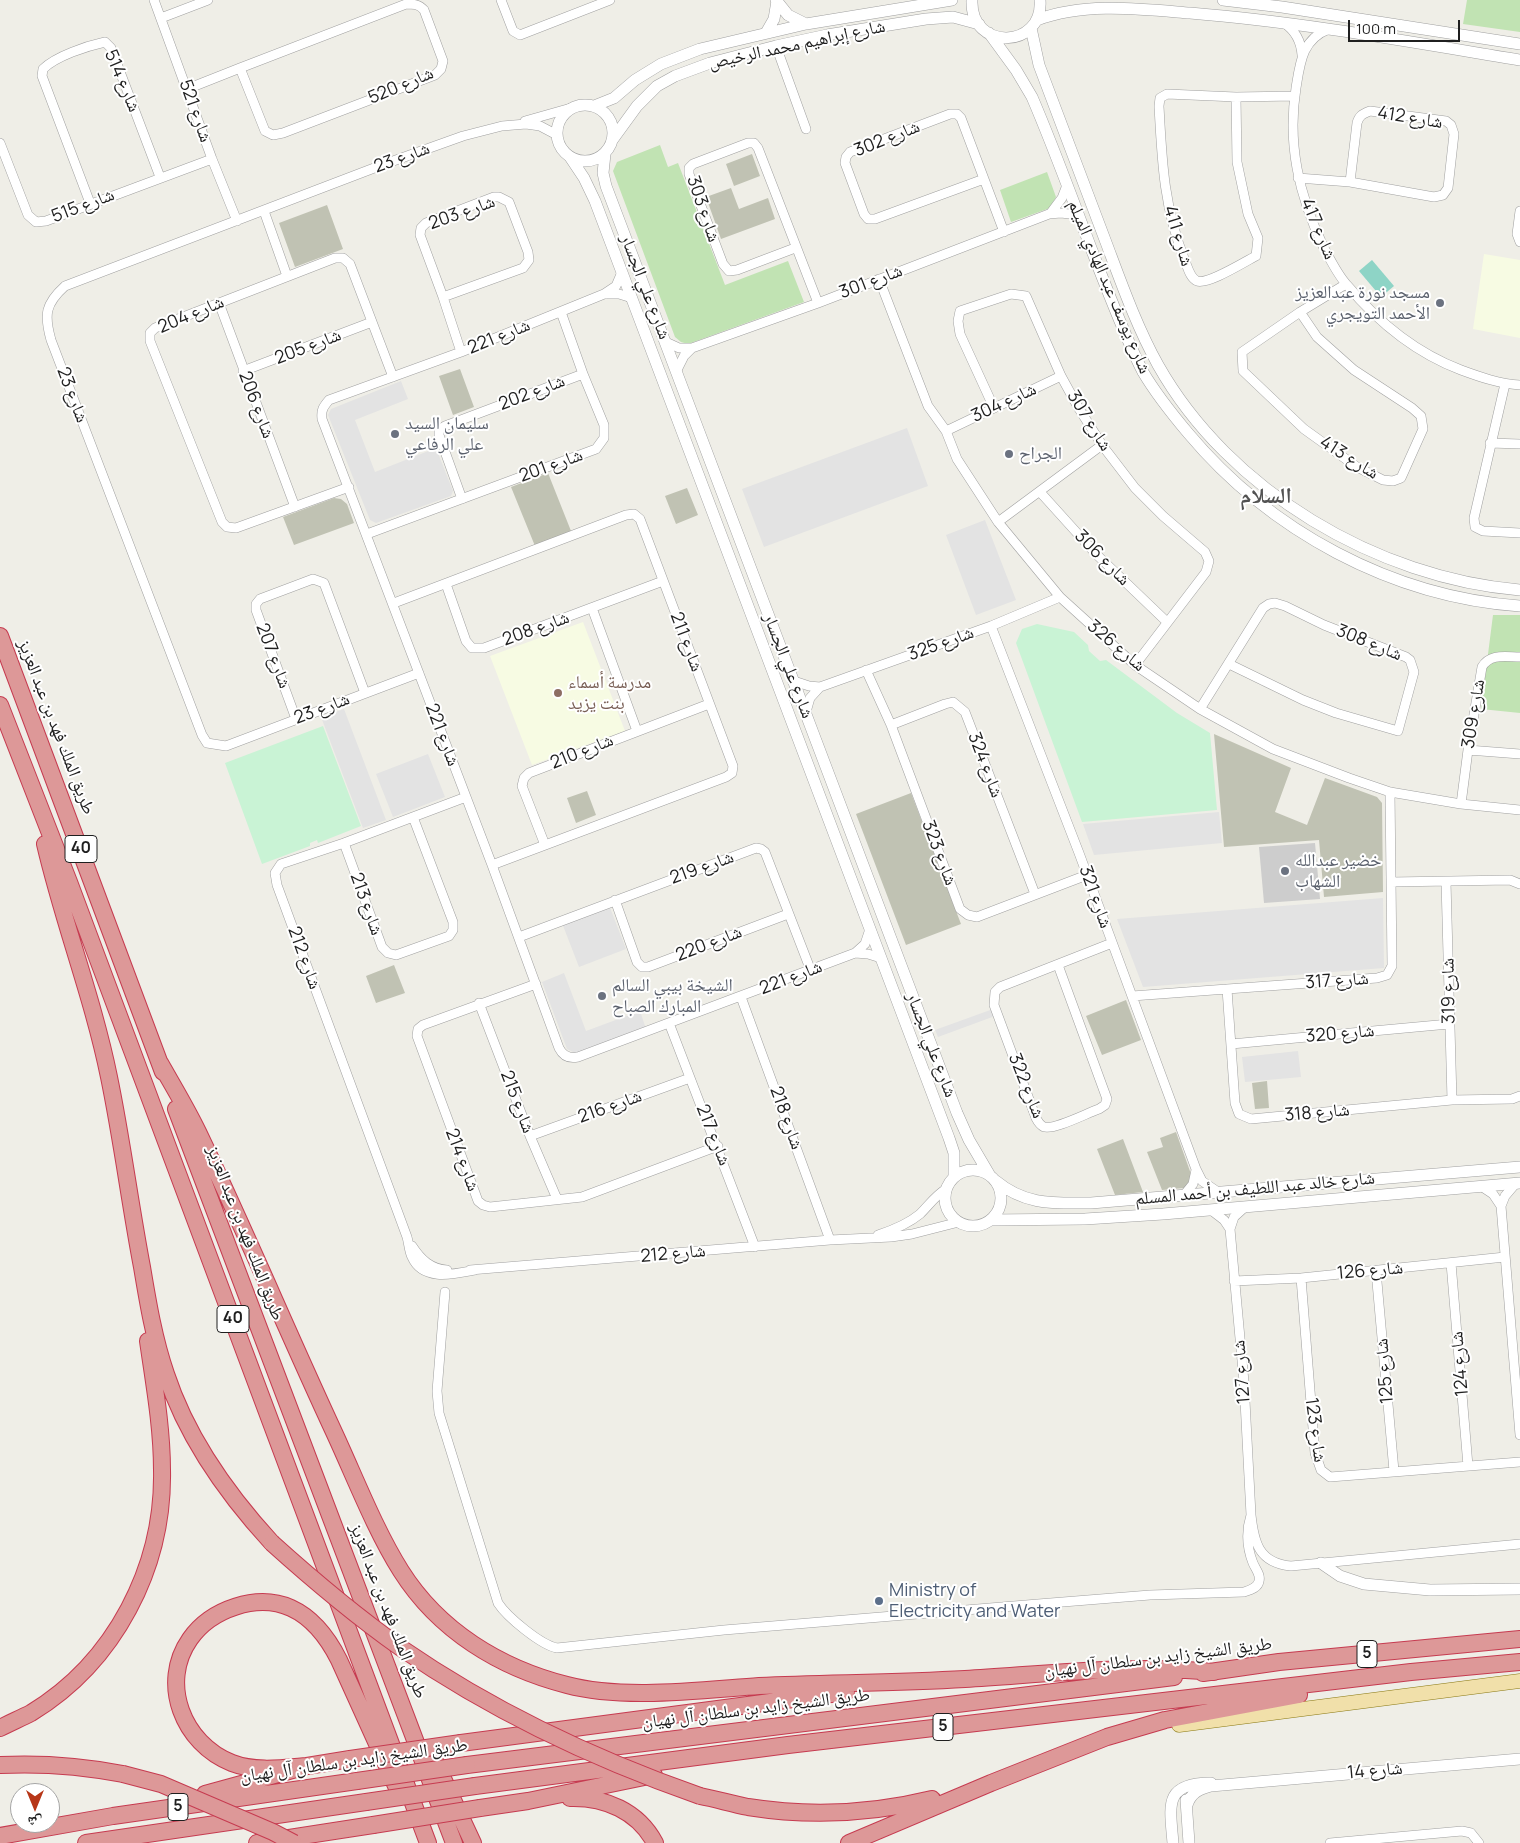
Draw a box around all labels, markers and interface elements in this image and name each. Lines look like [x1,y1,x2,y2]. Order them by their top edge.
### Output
scale bar [1350,10,1462,42]
street label: شارع إبراهيم محمد الرخيص [707,16,887,74]
text: 100 m [1356,18,1396,39]
street label: شارع 514 [99,46,145,116]
street label: شارع 520 [365,63,437,109]
street label: شارع 521 [174,77,216,145]
street label: شارع 412 [1376,102,1444,134]
street label: شارع 302 [851,116,923,162]
street label: شارع 23 [371,138,433,178]
street label: شارع 303 [682,173,724,245]
street label: شارع 515 [48,184,118,228]
street label: شارع 203 [426,191,498,235]
street label: شارع 417 [1295,195,1341,263]
street label: شارع يوسف عبد الهادي الميلم [1063,197,1155,377]
street label: شارع 411 [1159,203,1197,269]
street label: شارع علي الجسار [615,231,675,343]
street label: شارع 301 [836,260,906,304]
place label: مسجد نورة عبدالعزيز الأحمد التويجري [1295,282,1430,324]
street label: شارع 204 [155,291,227,339]
marker: مسجد نورة عبدالعزيز الأحمد التويجري [1434,297,1446,309]
street label: شارع 221 [465,315,533,359]
street label: شارع 205 [272,324,344,370]
street label: شارع 23 [52,364,92,426]
street label: شارع 206 [233,368,279,442]
street label: شارع 202 [496,370,568,416]
street label: شارع 304 [968,379,1040,427]
street label: شارع 307 [1062,387,1116,455]
place label: سليمان السيد علي الرفاعي [405,413,489,456]
marker: سليمان السيد علي الرفاعي [389,428,401,440]
street label: شارع 413 [1316,432,1382,484]
place label: الجراح [1019,443,1062,465]
street label: شارع 201 [516,445,586,487]
marker: الجراح [1003,448,1015,460]
district label: السلام [1240,484,1292,510]
street label: شارع 306 [1070,526,1134,590]
street label: شارع 208 [500,607,572,651]
street label: شارع 211 [665,609,707,675]
street label: شارع علي الجسار [758,610,818,722]
street label: شارع 326 [1083,615,1149,677]
street label: شارع 207 [251,620,295,692]
street label: شارع 308 [1333,620,1405,666]
street label: شارع 325 [905,622,977,666]
street label: طريق الملك فهد بن عبد العزيز [13,636,99,818]
place label: مدرسة أسماء بنت يزيد [568,672,651,714]
street label: شارع 309 [1458,678,1490,750]
marker: مدرسة أسماء بنت يزيد [552,687,564,699]
street label: شارع 23 [291,689,353,729]
street label: شارع 221 [420,701,464,769]
street label: شارع 324 [963,729,1007,801]
street label: شارع 210 [547,730,617,774]
street label: شارع 323 [917,817,961,889]
road number: 40 [65,836,97,862]
street label: شارع 219 [667,847,737,889]
place label: خضير عبدالله الشهاب [1295,850,1381,892]
street label: شارع 321 [1074,863,1116,931]
marker: خضير عبدالله الشهاب [1279,865,1291,877]
street label: شارع 213 [345,870,387,938]
street label: شارع 220 [673,921,745,967]
street label: شارع 212 [283,924,325,992]
street label: شارع 221 [757,956,825,1000]
street label: شارع 319 [1438,958,1460,1024]
street label: شارع 317 [1304,968,1370,994]
place label: الشيخة بيبي السالم المبارك الصباح [612,975,733,1018]
street label: شارع علي الجسار [901,989,961,1101]
marker: الشيخة بيبي السالم المبارك الصباح [596,990,608,1002]
street label: شارع 320 [1305,1020,1375,1048]
street label: شارع 322 [1003,1050,1049,1122]
street label: شارع 215 [495,1068,539,1136]
street label: شارع 218 [765,1084,807,1152]
street label: شارع 216 [575,1086,645,1128]
street label: شارع 318 [1284,1099,1350,1127]
street label: شارع 217 [691,1101,735,1169]
street label: شارع 214 [440,1125,484,1195]
street label: طريق الملك فهد بن عبد العزيز [202,1142,288,1324]
street label: شارع خالد عبد اللطيف بن أحمد المسلم [1134,1168,1376,1210]
street label: شارع 212 [640,1240,706,1268]
street label: شارع 126 [1336,1257,1404,1285]
road number: 40 [217,1306,249,1332]
street label: شارع 124 [1446,1331,1474,1397]
street label: شارع 125 [1371,1337,1399,1405]
street label: شارع 127 [1228,1339,1256,1405]
street label: شارع 123 [1300,1396,1330,1464]
street label: طريق الملك فهد بن عبد العزيز [345,1520,431,1702]
place label: Ministry of Electricity and Water [889,1580,1061,1622]
marker: Ministry of Electricity and Water [873,1595,885,1607]
street label: طريق الشيخ زايد بن سلطان آل نهيان [1043,1633,1273,1683]
road number: 5 [1357,1640,1377,1668]
street label: طريق الشيخ زايد بن سلطان آل نهيان [641,1684,871,1734]
road number: 5 [933,1714,953,1740]
street label: طريق الشيخ زايد بن سلطان آل نهيان [239,1734,469,1788]
street label: شارع 14 [1346,1758,1404,1784]
north arrow [10,1783,60,1833]
road number: 5 [168,1794,188,1820]
text: ش [28,1813,42,1832]

